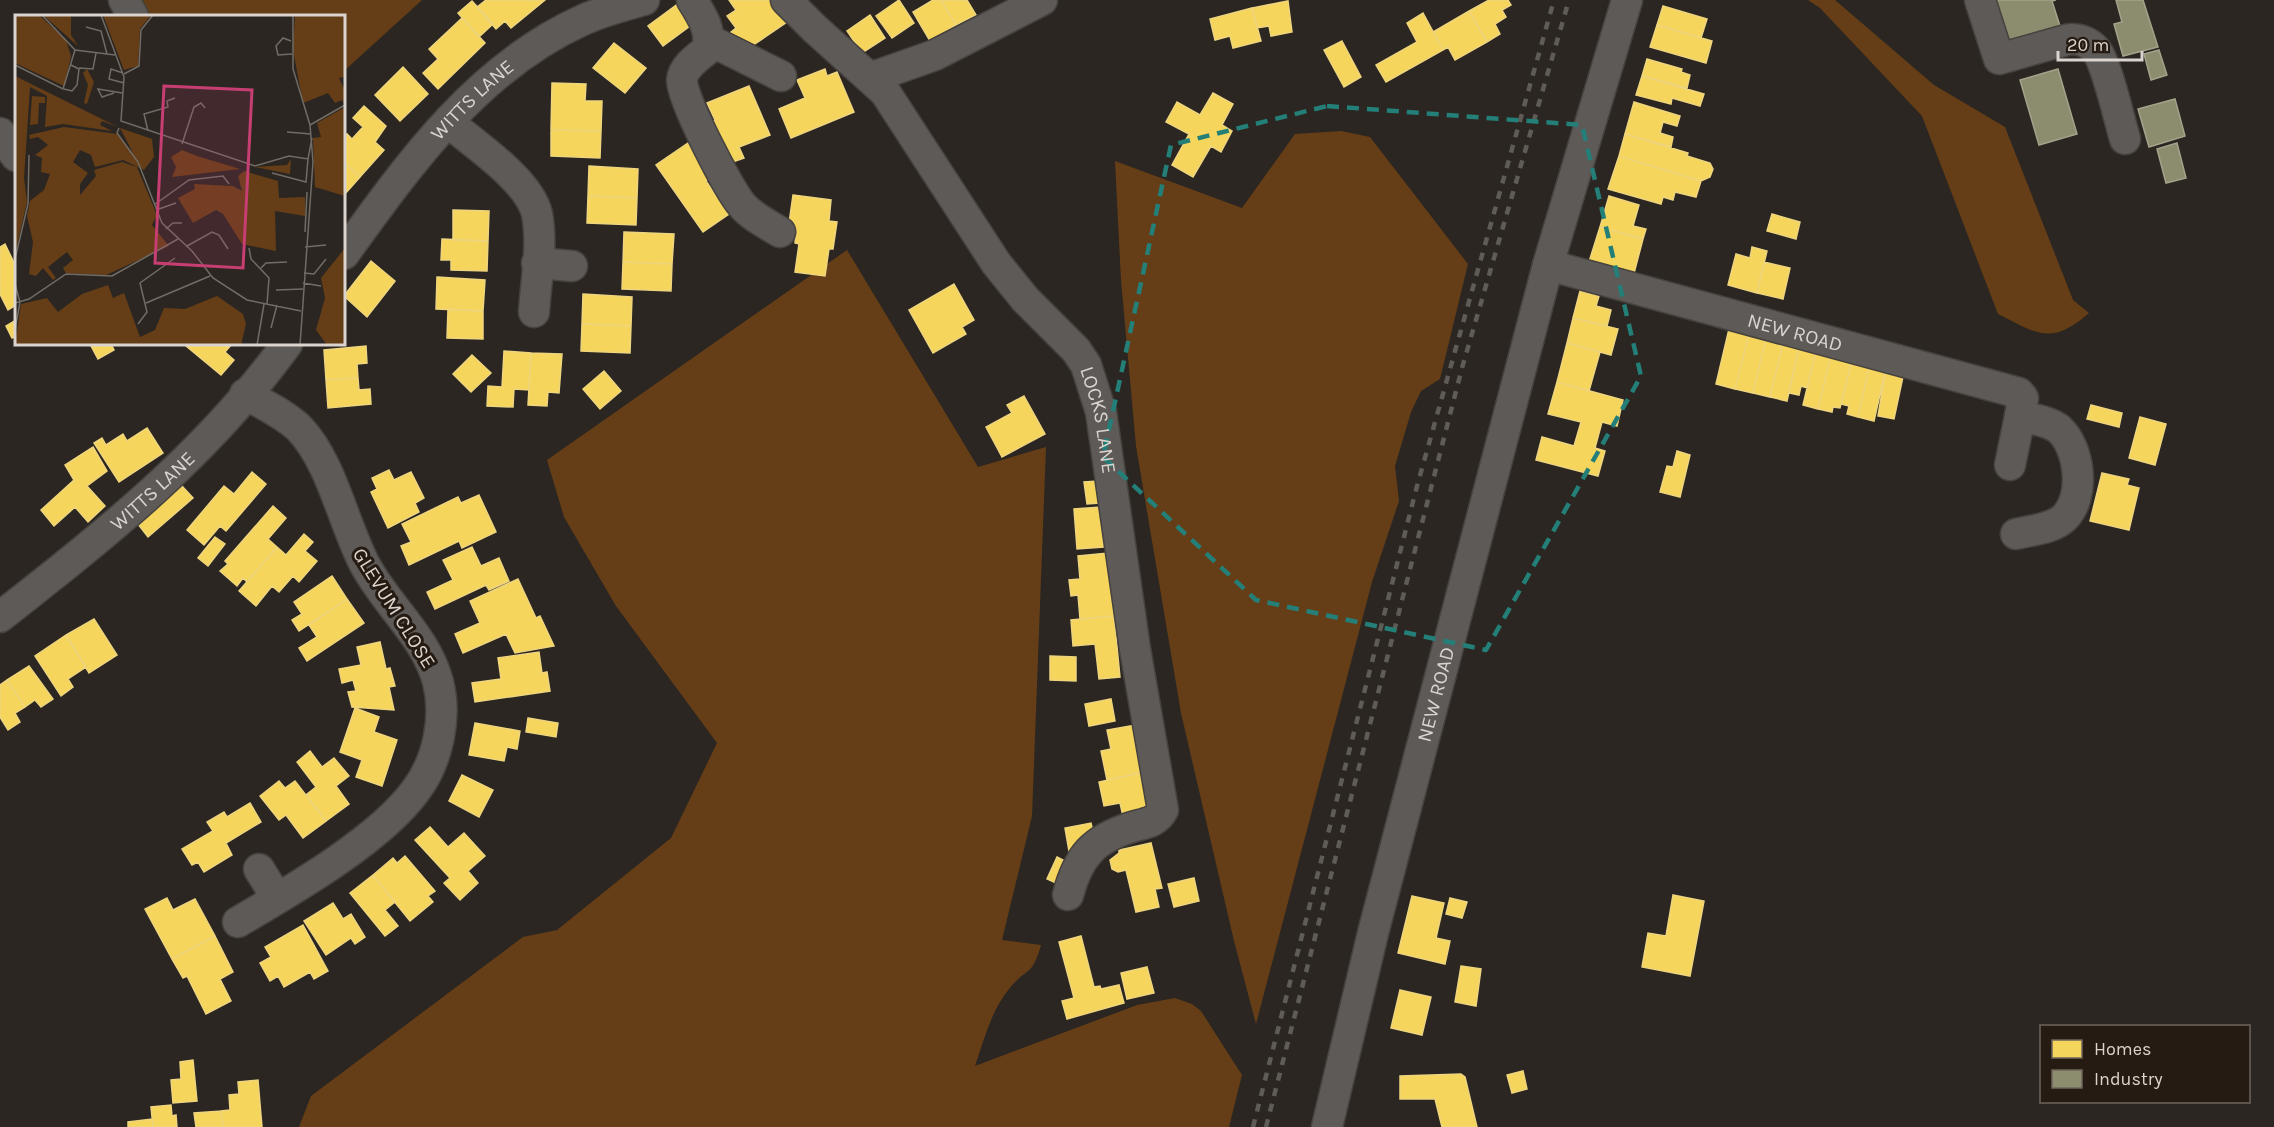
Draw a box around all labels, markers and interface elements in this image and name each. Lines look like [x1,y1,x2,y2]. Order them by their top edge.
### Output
inset map [15,15,345,345]
scale bar [2058,24,2142,62]
text: 20 m [2067,34,2109,56]
street label: WITTS LANE [426,54,518,144]
street label: NEW ROAD [1745,308,1845,356]
street label: LOCKS LANE [1076,363,1121,475]
street label: WITTS LANE [105,446,199,535]
street label: GLEVUM CLOSE [348,544,440,672]
street label: NEW ROAD [1412,644,1459,744]
legend [2040,1025,2250,1103]
text: Homes [2094,1038,2151,1060]
text: Industry [2094,1068,2163,1090]

